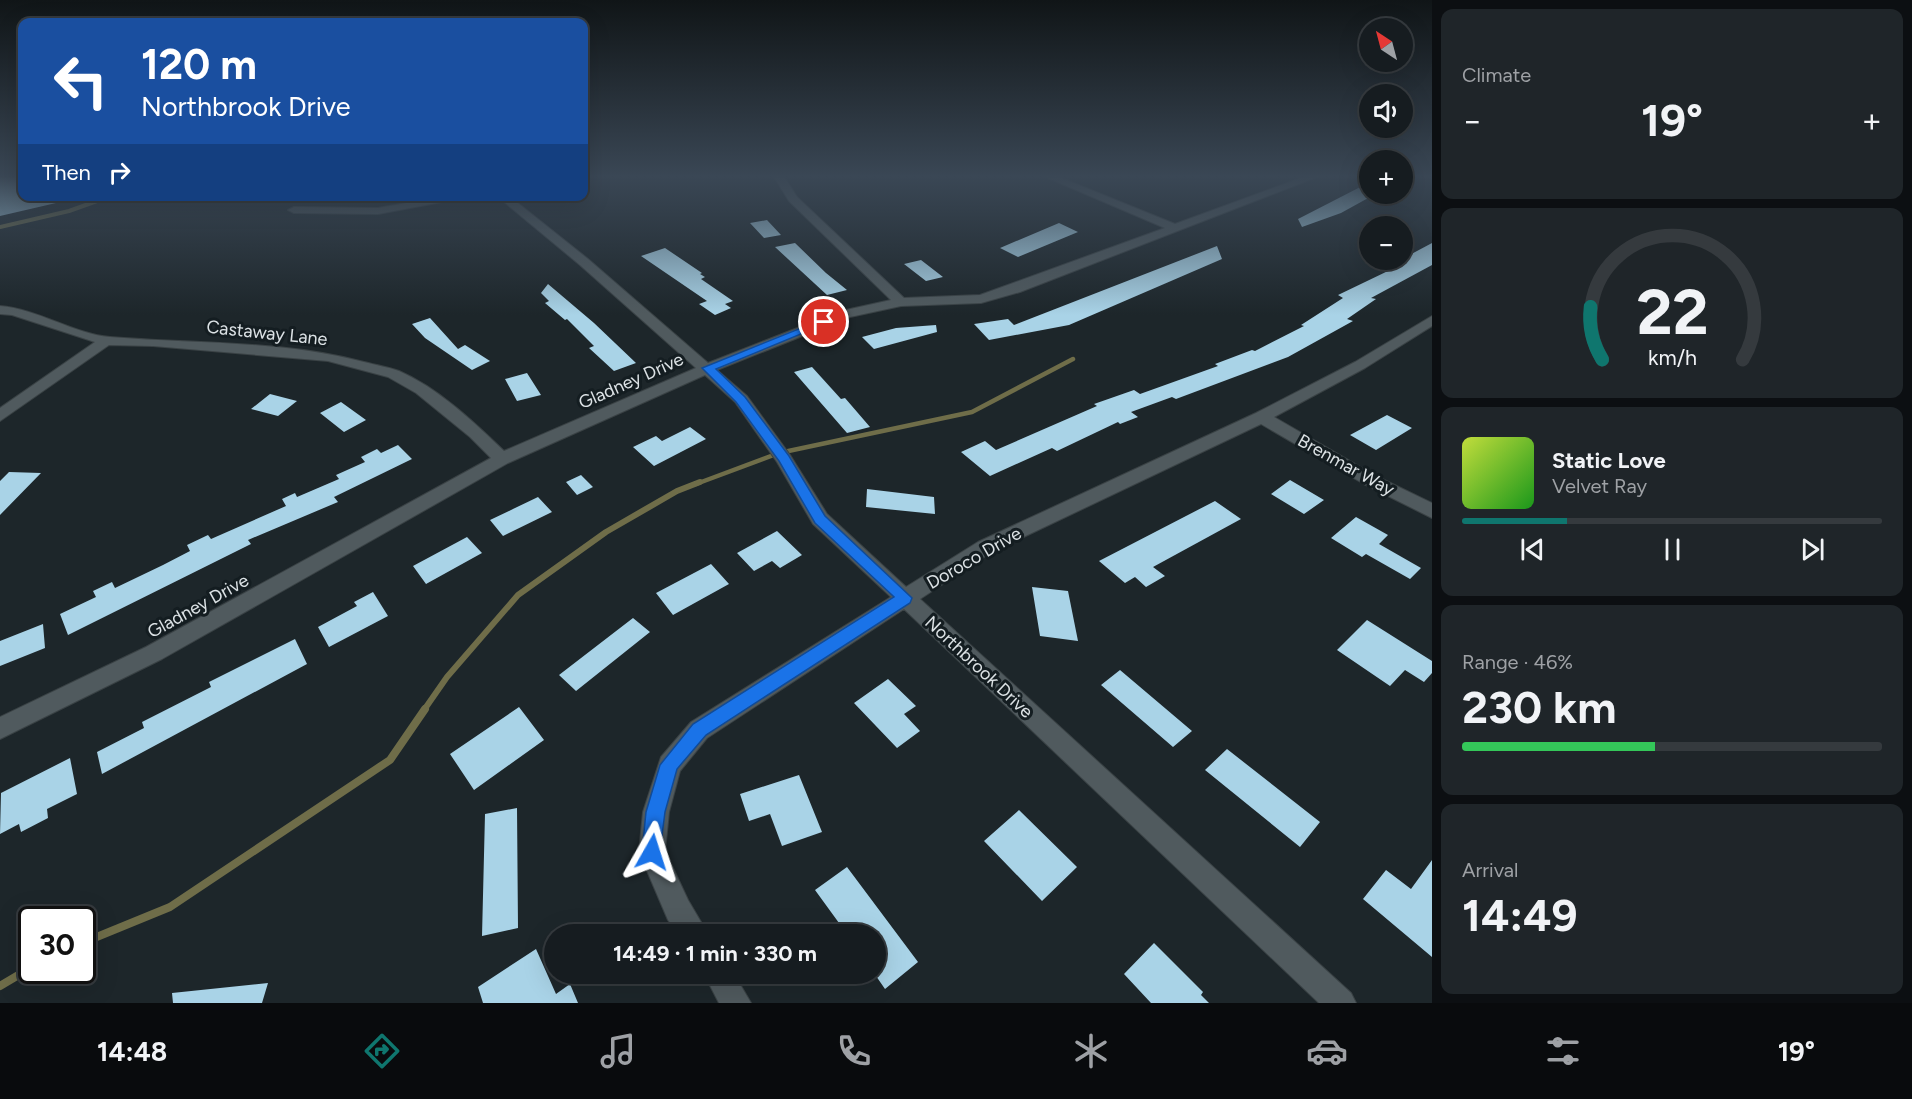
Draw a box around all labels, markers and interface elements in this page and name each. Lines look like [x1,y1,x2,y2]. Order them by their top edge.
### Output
north arrow [1359,18,1413,72]
map controls [1359,18,1413,270]
text: 120 m [141,39,257,90]
icon: left [42,42,120,120]
text: Climate [1462,63,1531,87]
button: sound [1359,84,1413,138]
text: Northbrook Drive [141,90,350,123]
text: 19° [1641,93,1703,147]
text: − [1462,101,1483,140]
text: + [1861,101,1882,140]
button: + [1359,150,1413,204]
icon: right [103,156,136,189]
text: Then [42,159,91,186]
button: − [1359,216,1413,270]
text: 22 [1636,275,1708,350]
pin [798,296,849,347]
icon: arrive [807,305,840,338]
street label: Castaway Lane [205,316,329,350]
text: km/h [1648,345,1696,370]
street label: Gladney Drive [575,348,687,414]
street label: Brenmar Way [1294,429,1399,501]
text: Static Love [1552,447,1666,474]
text: Velvet Ray [1552,474,1647,498]
street label: Doroco Drive [923,522,1025,594]
icon: previous [1516,533,1549,566]
icon: pause [1656,533,1689,566]
icon: next [1796,533,1829,566]
street label: Gladney Drive [143,569,253,643]
street label: Northbrook Drive [920,611,1038,723]
text: Range · 46% [1462,650,1573,674]
text: 230 km [1462,680,1616,734]
position arrow [620,820,684,884]
text: Arrival [1462,858,1518,882]
text: 14:49 [1462,888,1578,942]
speed limit sign: 30 [18,906,96,984]
text: 14:49 · 1 min · 330 m [613,940,817,967]
icon: directions [361,1030,403,1072]
icon: music [597,1030,639,1072]
icon: phone [833,1030,875,1072]
icon: climate [1070,1030,1112,1072]
icon: car [1306,1030,1348,1072]
icon: filters [1542,1030,1584,1072]
text: 14:48 [97,1035,167,1068]
text: 19° [1778,1035,1815,1068]

